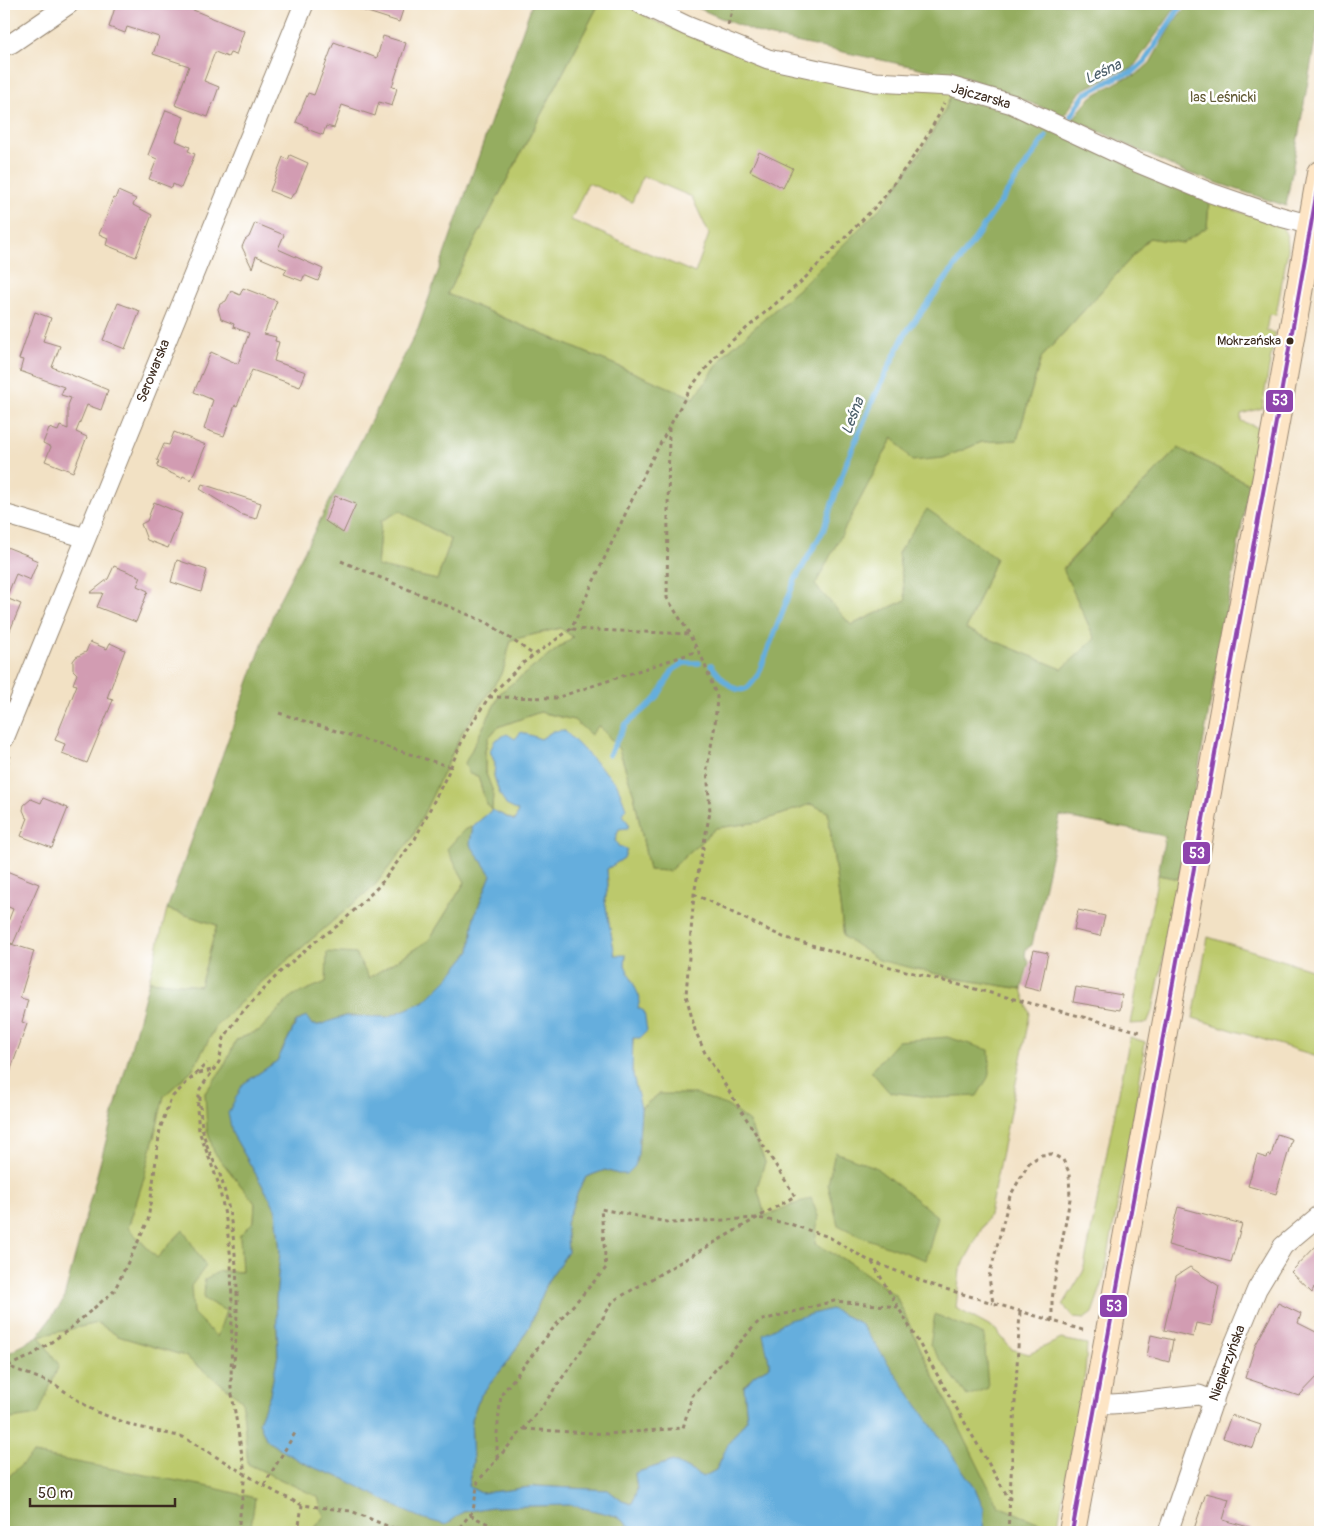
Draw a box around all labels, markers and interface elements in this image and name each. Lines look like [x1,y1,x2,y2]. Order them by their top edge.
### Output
water label: Leśna [1082,55,1125,89]
street label: Jajczarska [949,79,1013,113]
park label: las Leśnicki [1190,89,1257,106]
place label: Mokrzańska [1217,333,1281,349]
marker: Mokrzańska [1285,336,1295,346]
street label: Serowarska [133,337,173,405]
line badge: 53 [1265,389,1294,413]
text: 53 [1272,392,1288,409]
water label: Leśna [837,394,869,437]
line badge: 53 [1182,841,1211,865]
text: 53 [1189,845,1205,862]
line badge: 53 [1099,1294,1128,1318]
text: 53 [1106,1298,1122,1315]
street label: Niepierzyńska [1205,1323,1249,1403]
scale bar [30,1476,175,1508]
text: 50 m [38,1484,73,1503]

